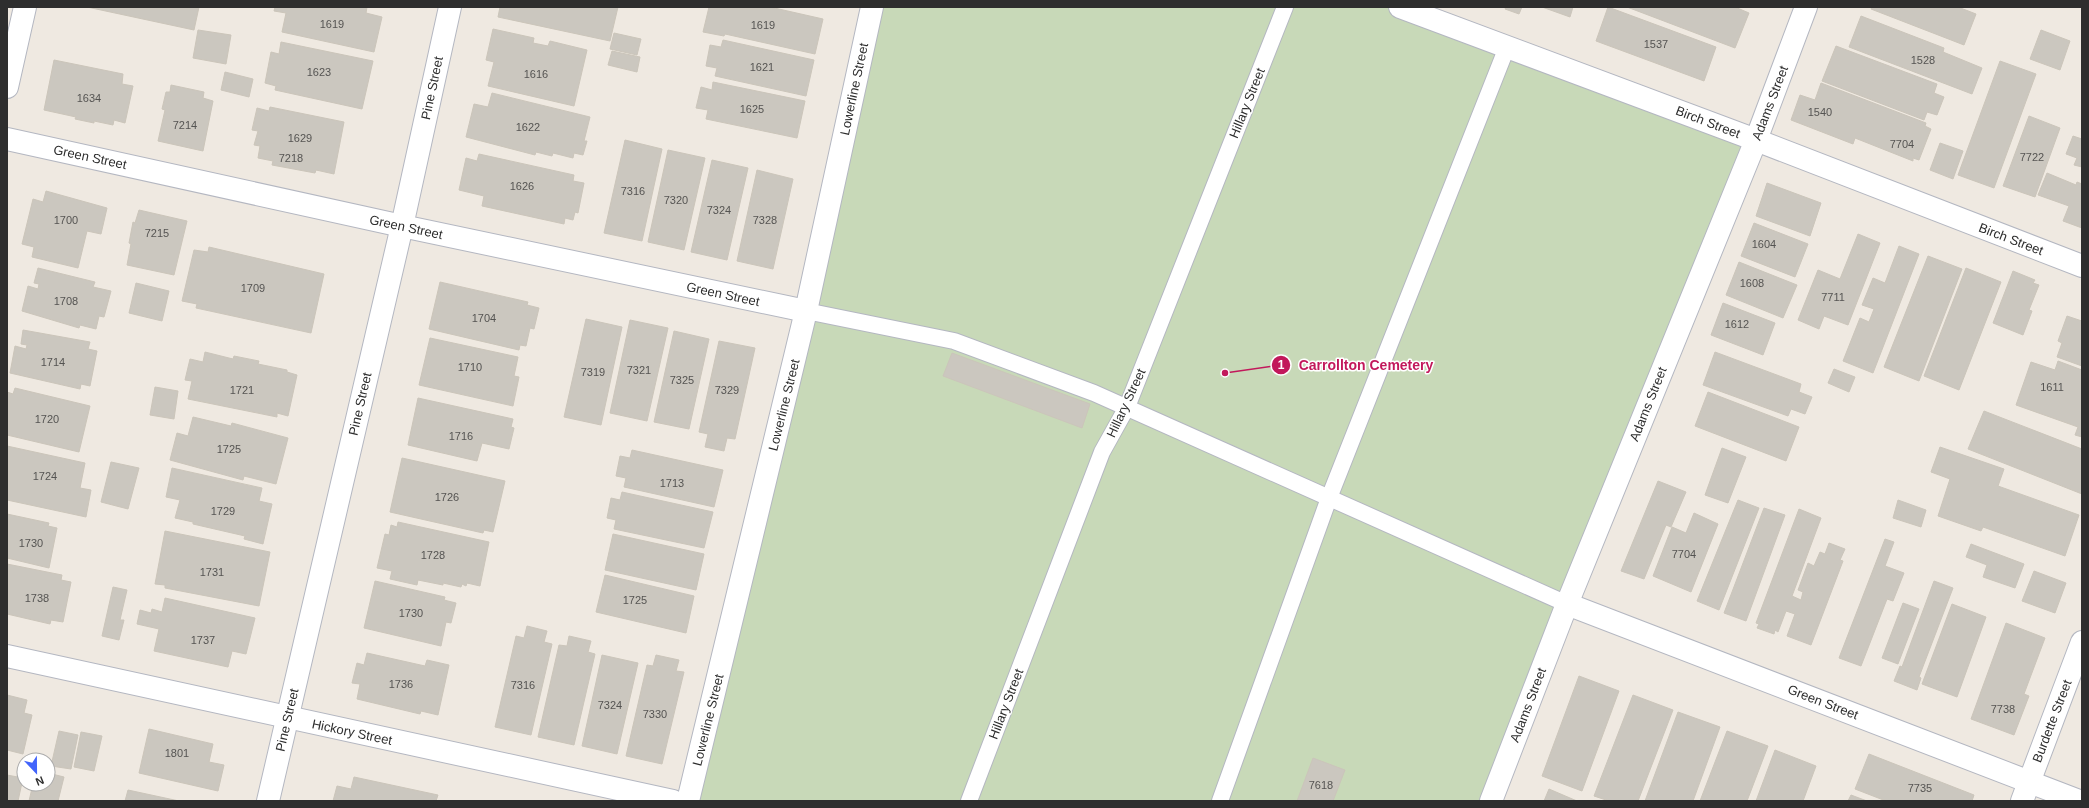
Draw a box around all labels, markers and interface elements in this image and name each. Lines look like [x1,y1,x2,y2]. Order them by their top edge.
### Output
house number: 1619 [320,18,344,30]
house number: 1619 [751,19,775,31]
house number: 1537 [1644,38,1668,50]
street label: Lowerline Street [837,41,871,137]
house number: 1528 [1911,54,1935,66]
street label: Pine Street [418,55,446,121]
house number: 1621 [750,61,774,73]
street label: Adams Street [1749,63,1791,142]
street label: Hillary Street [1226,65,1268,140]
house number: 1623 [307,66,331,78]
house number: 1616 [524,68,548,80]
house number: 1634 [77,92,101,104]
house number: 1625 [740,103,764,115]
street label: Birch Street [1674,103,1743,141]
house number: 1540 [1808,106,1832,118]
house number: 7214 [173,119,197,131]
house number: 1622 [516,121,540,133]
house number: 1629 [288,132,312,144]
house number: 7704 [1890,138,1914,150]
street label: Green Street [52,142,128,172]
house number: 7722 [2020,151,2044,163]
house number: 7218 [279,152,303,164]
house number: 1626 [510,180,534,192]
house number: 7316 [621,185,645,197]
house number: 7320 [664,194,688,206]
house number: 7324 [707,204,731,216]
street label: Green Street [368,212,444,242]
house number: 1700 [54,214,78,226]
house number: 7328 [753,214,777,226]
street label: Birch Street [1977,220,2046,258]
house number: 7215 [145,227,169,239]
house number: 1604 [1752,238,1776,250]
house number: 1608 [1740,277,1764,289]
street label: Green Street [685,279,761,309]
house number: 1709 [241,282,265,294]
house number: 7711 [1821,291,1845,303]
house number: 1708 [54,295,78,307]
house number: 1704 [472,312,496,324]
house number: 1612 [1725,318,1749,330]
callout: Carrollton Cemetery [1271,352,1441,378]
house number: 1714 [41,356,65,368]
street label: Lowerline Street [765,357,803,452]
text: Carrollton Cemetery [1299,357,1434,373]
text: 1 [1278,358,1285,372]
house number: 1710 [458,361,482,373]
house number: 7321 [627,364,651,376]
street label: Adams Street [1626,364,1670,443]
house number: 7319 [581,366,605,378]
street label: Hillary Street [1103,366,1149,440]
street label: Pine Street [345,371,375,437]
house number: 7325 [670,374,694,386]
house number: 1611 [2040,381,2064,393]
house number: 1721 [230,384,254,396]
house number: 7329 [715,384,739,396]
house number: 1720 [35,413,59,425]
house number: 1716 [449,430,473,442]
house number: 1725 [217,443,241,455]
house number: 1724 [33,470,57,482]
house number: 1713 [660,477,684,489]
house number: 1726 [435,491,459,503]
house number: 1729 [211,505,235,517]
house number: 1730 [19,537,43,549]
house number: 7704 [1672,548,1696,560]
house number: 1728 [421,549,445,561]
house number: 1731 [200,566,224,578]
house number: 1738 [25,592,49,604]
house number: 1725 [623,594,647,606]
house number: 1730 [399,607,423,619]
house number: 1737 [191,634,215,646]
street label: Adams Street [1507,665,1549,744]
street label: Hillary Street [986,666,1026,741]
street label: Lowerline Street [689,672,727,767]
street label: Burdette Street [2029,677,2075,765]
house number: 1736 [389,678,413,690]
house number: 7316 [511,679,535,691]
street label: Green Street [1786,682,1861,722]
street label: Pine Street [272,687,302,753]
house number: 7324 [598,699,622,711]
house number: 7738 [1991,703,2015,715]
house number: 7330 [643,708,667,720]
street label: Hickory Street [311,716,394,748]
house number: 1801 [165,747,189,759]
north arrow [16,752,56,792]
text: N [34,774,46,788]
house number: 7618 [1309,779,1333,791]
house number: 7735 [1908,782,1932,794]

